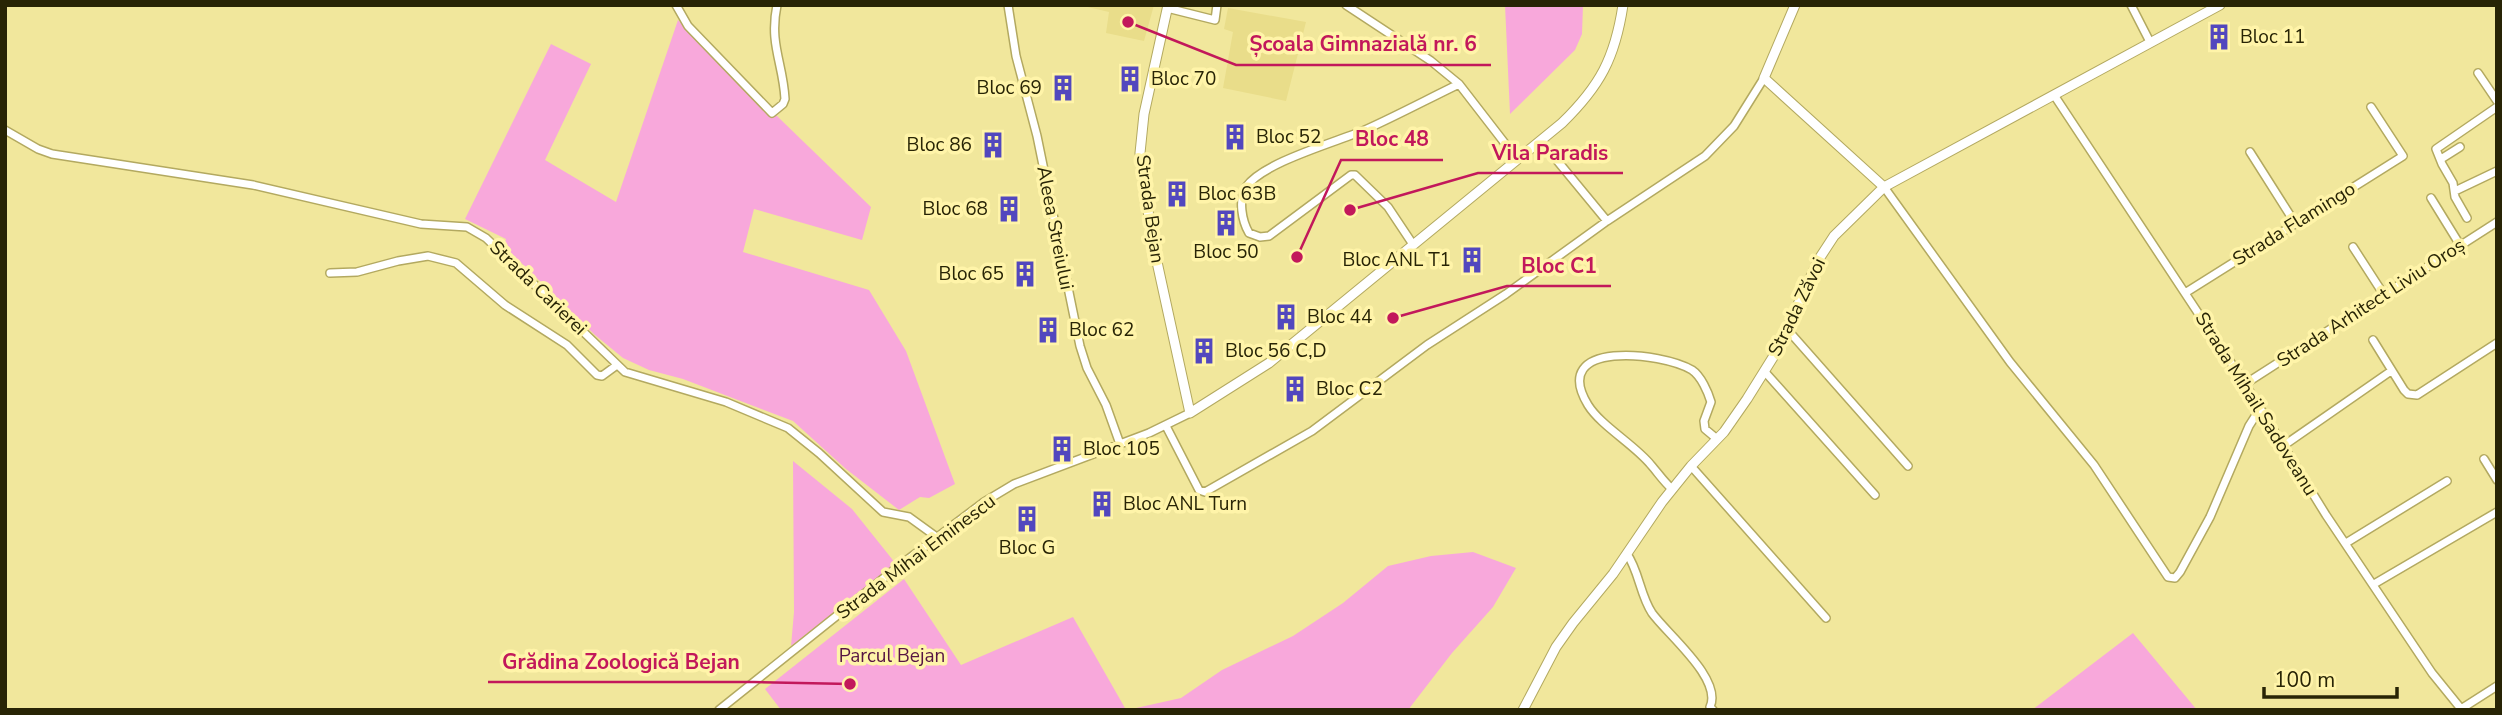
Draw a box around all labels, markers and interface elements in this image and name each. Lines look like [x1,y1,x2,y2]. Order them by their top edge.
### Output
building icon: Bloc 11 [2204,22,2234,52]
callout: Școala Gimnazială nr. 6 [1236,23,1491,65]
place label: Bloc 11 [2240,24,2305,50]
text: Școala Gimnazială nr. 6 [1249,30,1477,58]
building icon: Bloc 70 [1115,64,1145,94]
place label: Bloc 70 [1151,66,1216,92]
building icon: Bloc 69 [1048,73,1078,103]
place label: Bloc 69 [977,75,1042,101]
callout: Bloc 48 [1341,118,1443,160]
building icon: Bloc 52 [1220,122,1250,152]
place label: Bloc 52 [1256,124,1321,150]
text: Bloc 48 [1355,125,1429,153]
building icon: Bloc 86 [978,130,1008,160]
callout: Vila Paradis [1478,131,1623,173]
place label: Bloc 86 [907,132,972,158]
text: Vila Paradis [1491,139,1608,167]
street label: Strada Bejan [1130,153,1170,265]
street label: Aleea Streiului [1030,164,1080,292]
street label: Strada Flamingo [2228,176,2360,272]
building icon: Bloc 63B [1162,179,1192,209]
place label: Bloc 63B [1198,181,1276,207]
building icon: Bloc 68 [994,194,1024,224]
place label: Bloc 68 [923,196,988,222]
building icon: Bloc 50 [1211,208,1241,238]
street label: Strada Arhitect Liviu Oroș [2272,232,2470,374]
street label: Strada Carierei [484,235,592,341]
place label: Bloc 50 [1193,239,1259,265]
callout: Bloc C1 [1507,244,1611,286]
building icon: Bloc ANL T1 [1457,245,1487,275]
place label: Bloc ANL T1 [1342,247,1451,273]
text: Bloc C1 [1521,252,1597,280]
street label: Strada Zăvoi [1762,253,1832,361]
building icon: Bloc 65 [1010,259,1040,289]
place label: Bloc 65 [939,261,1004,287]
building icon: Bloc 44 [1271,302,1301,332]
place label: Bloc 44 [1307,304,1372,330]
street label: Strada Mihail Sadoveanu [2189,307,2323,501]
building icon: Bloc 62 [1033,315,1063,345]
place label: Bloc 62 [1069,317,1134,343]
building icon: Bloc 56 C,D [1189,336,1219,366]
place label: Bloc 56 C,D [1225,338,1327,364]
building icon: Bloc C2 [1280,374,1310,404]
place label: Bloc C2 [1316,376,1383,402]
building icon: Bloc 105 [1047,434,1077,464]
place label: Bloc 105 [1083,436,1160,462]
street label: Strada Mihai Eminescu [831,488,1001,626]
building icon: Bloc ANL Turn [1087,489,1117,519]
place label: Bloc ANL Turn [1123,491,1247,517]
building icon: Bloc G [1012,504,1042,534]
place label: Bloc G [999,535,1055,561]
callout: Grădina Zoologică Bejan [488,640,754,682]
park label: Parcul Bejan [839,643,945,669]
text: Grădina Zoologică Bejan [502,648,740,676]
scale bar [2264,656,2397,700]
text: 100 m [2274,666,2335,694]

